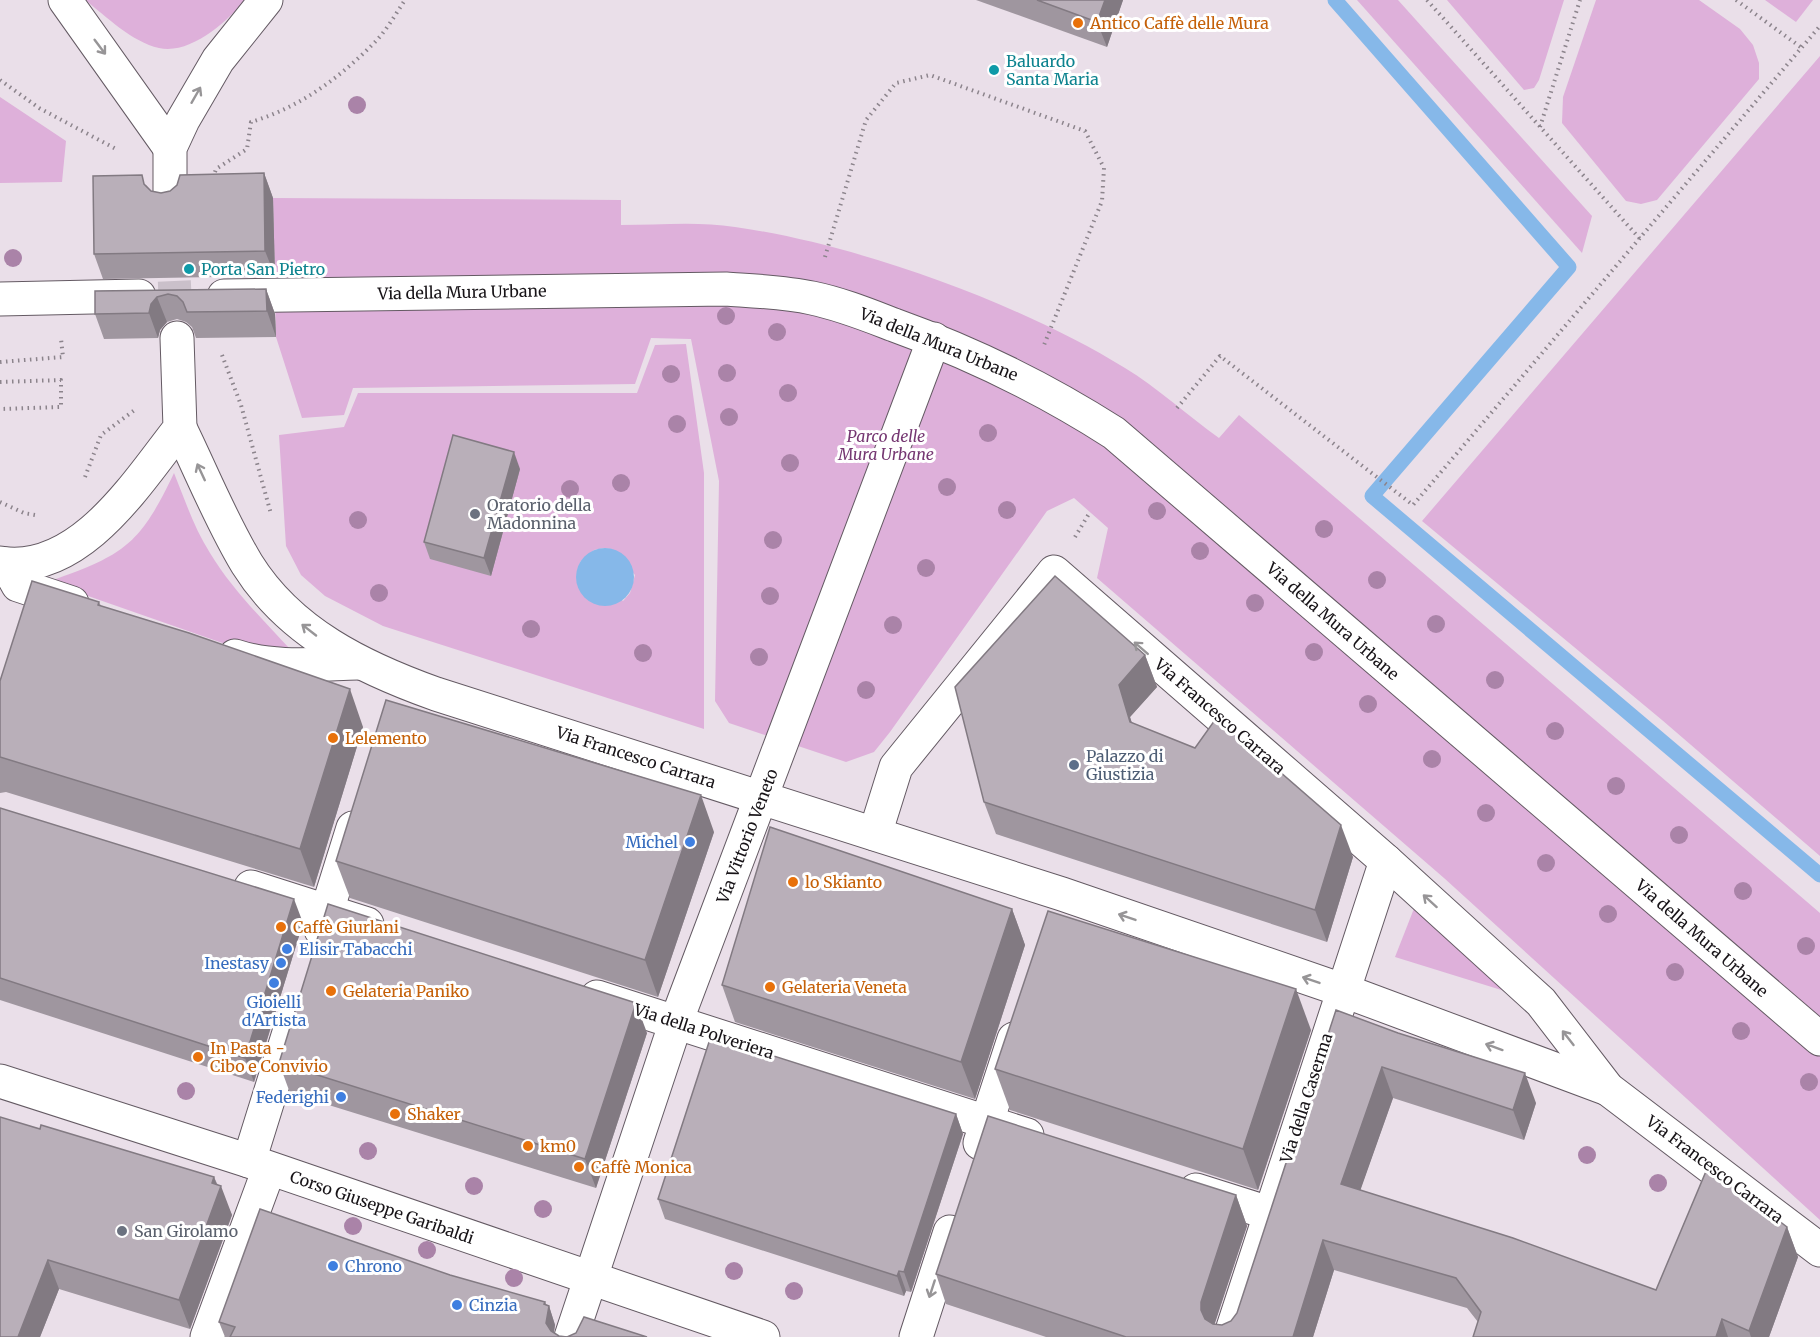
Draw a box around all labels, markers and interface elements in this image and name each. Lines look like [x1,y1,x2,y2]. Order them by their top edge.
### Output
place label: Antico Caffè delle Mura [1089,13,1269,33]
marker: Antico Caffè delle Mura [1071,16,1085,30]
one-way arrow [94,38,106,54]
place label: Baluardo Santa Maria [1006,51,1099,89]
marker: Baluardo Santa Maria [987,63,1001,77]
one-way arrow [191,87,203,104]
place label: Porta San Pietro [201,259,325,279]
marker: Porta San Pietro [182,262,196,276]
street label: Via della Mura Urbane [376,281,547,303]
street label: Via della Mura Urbane [856,303,1021,385]
park label: Parco delle Mura Urbane [837,426,934,464]
one-way arrow [194,463,206,481]
place label: Oratorio della Madonnina [487,495,592,533]
marker: Oratorio della Madonnina [468,507,482,521]
street label: Via della Mura Urbane [1262,557,1403,684]
one-way arrow [302,624,318,637]
one-way arrow [1134,641,1149,655]
street label: Via Francesco Carrara [1150,653,1290,778]
street label: Via Francesco Carrara [553,721,719,792]
place label: Lelemento [345,728,427,748]
marker: Lelemento [326,731,340,745]
place label: Palazzo di Giustizia [1086,746,1164,784]
marker: Palazzo di Giustizia [1067,758,1081,772]
street label: Via Vittorio Veneto [712,766,782,907]
place label: Michel [625,832,678,852]
marker: Michel [683,835,697,849]
place label: lo Skianto [805,872,882,892]
street label: Via della Mura Urbane [1631,874,1772,1001]
marker: lo Skianto [786,875,800,889]
one-way arrow [1422,894,1437,908]
one-way arrow [1118,910,1137,921]
place label: Caffè Giurlani [293,917,399,937]
marker: Caffè Giurlani [274,920,288,934]
place label: Elisir Tabacchi [299,939,413,959]
marker: Elisir Tabacchi [280,942,294,956]
place label: Inestasy [204,953,270,973]
marker: Inestasy [274,956,288,970]
one-way arrow [1302,973,1321,984]
marker: Gioielli d'Artista [267,976,281,990]
place label: Gelateria Veneta [782,977,907,997]
marker: Gelateria Veneta [763,980,777,994]
place label: Gelateria Paniko [343,981,469,1001]
marker: Gelateria Paniko [324,984,338,998]
place label: Gioielli d'Artista [242,992,307,1030]
street label: Via della Polveriera [631,999,777,1063]
street label: Via della Caserma [1275,1030,1337,1167]
one-way arrow [1562,1030,1575,1046]
place label: In Pasta - Cibo e Convivio [210,1038,328,1076]
one-way arrow [1486,1040,1504,1051]
marker: In Pasta - Cibo e Convivio [191,1050,205,1064]
place label: Federighi [256,1087,329,1107]
marker: Federighi [334,1090,348,1104]
place label: Shaker [407,1104,461,1124]
marker: Shaker [388,1107,402,1121]
street label: Via Francesco Carrara [1642,1110,1788,1227]
place label: km0 [540,1136,576,1156]
marker: km0 [521,1139,535,1153]
place label: Caffè Monica [591,1157,692,1177]
marker: Caffè Monica [572,1160,586,1174]
street label: Corso Giuseppe Garibaldi [287,1166,477,1248]
place label: San Girolamo [134,1221,238,1241]
marker: San Girolamo [115,1224,129,1238]
place label: Chrono [345,1256,402,1276]
marker: Chrono [326,1259,340,1273]
one-way arrow [925,1279,936,1298]
place label: Cinzia [469,1295,518,1315]
marker: Cinzia [450,1298,464,1312]

